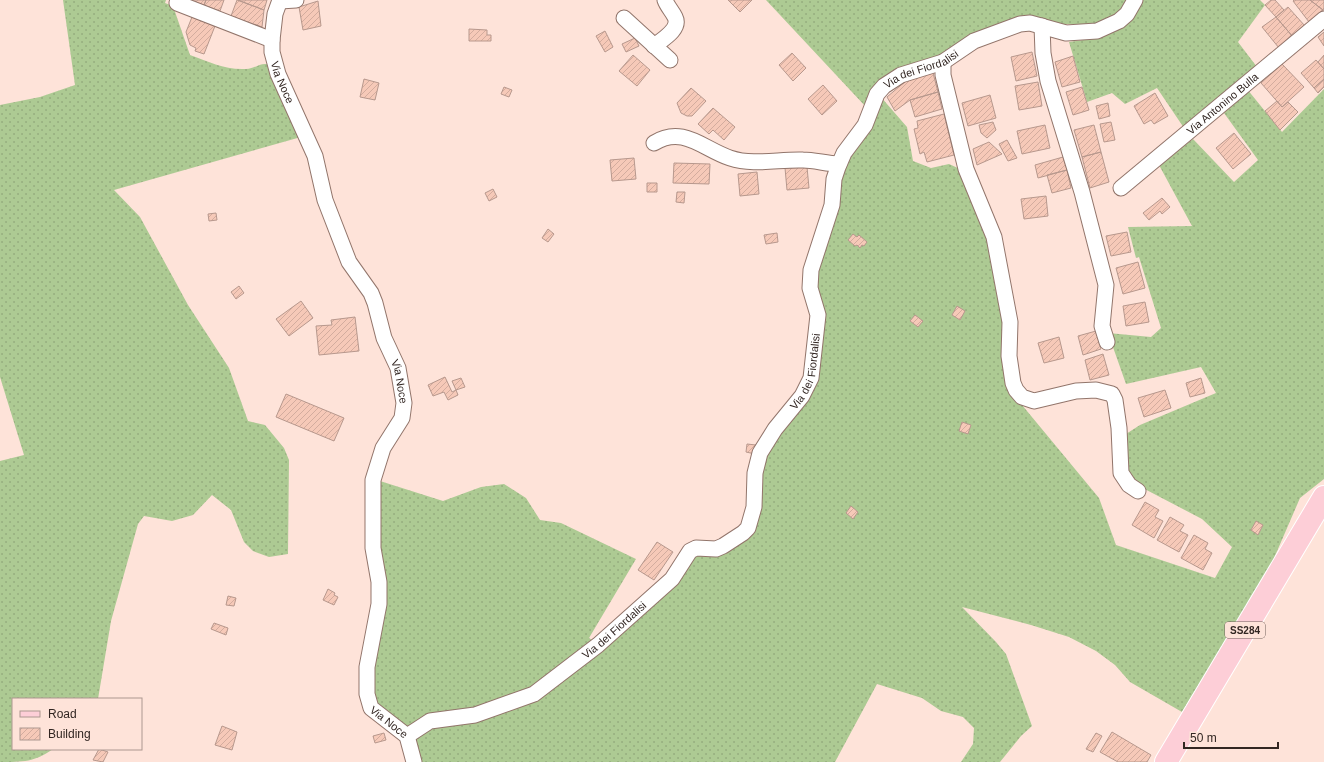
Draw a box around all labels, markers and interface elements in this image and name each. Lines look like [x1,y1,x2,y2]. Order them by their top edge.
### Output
street label: Via dei Fiordalisi [881,47,960,91]
street label: Via Noce [269,60,296,105]
street label: Via Antonino Bulla [1184,70,1261,137]
street label: Via dei Fiordalisi [788,333,822,412]
street label: Via Noce [389,358,410,404]
street label: Via dei Fiordalisi [580,599,648,661]
road number: SS284 [1225,622,1265,638]
legend [12,698,142,750]
street label: Via Noce [368,704,410,740]
text: Road [48,707,77,721]
scale bar [1184,724,1278,750]
text: Building [48,727,91,741]
text: 50 m [1190,731,1217,745]

